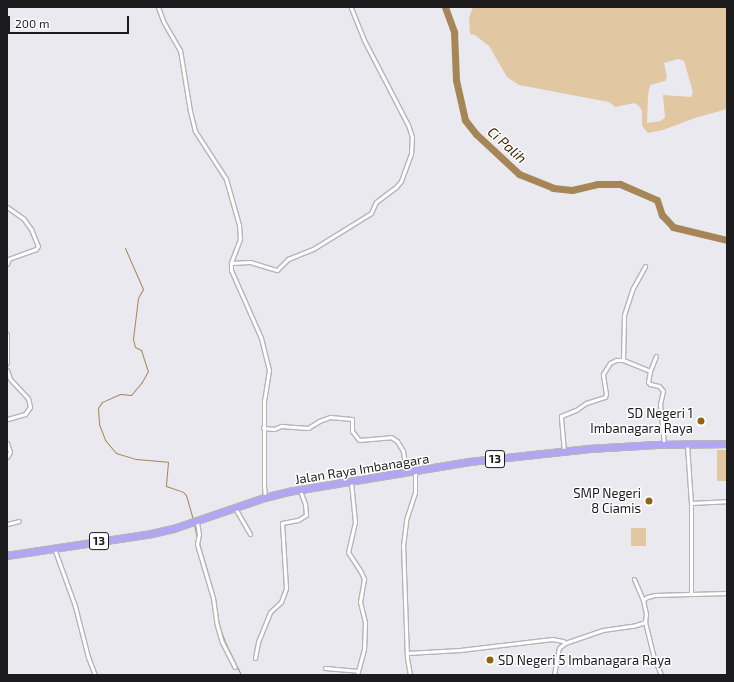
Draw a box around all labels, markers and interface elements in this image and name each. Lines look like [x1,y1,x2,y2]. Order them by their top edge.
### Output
scale bar [10,8,131,34]
text: 200 m [15,16,49,30]
water label: Ci Palih [484,123,530,167]
place label: SD Negeri 1 Imbanagara Raya [590,406,693,437]
marker: SD Negeri 1 Imbanagara Raya [696,416,706,426]
road number: 13 [485,449,505,469]
street label: Jalan Raya Imbanagara [294,451,430,487]
place label: SMP Negeri 8 Ciamis [573,486,641,517]
marker: SMP Negeri 8 Ciamis [644,496,654,506]
road number: 13 [89,531,109,551]
place label: SD Negeri 5 Imbanagara Raya [498,652,671,668]
marker: SD Negeri 5 Imbanagara Raya [485,655,495,665]

